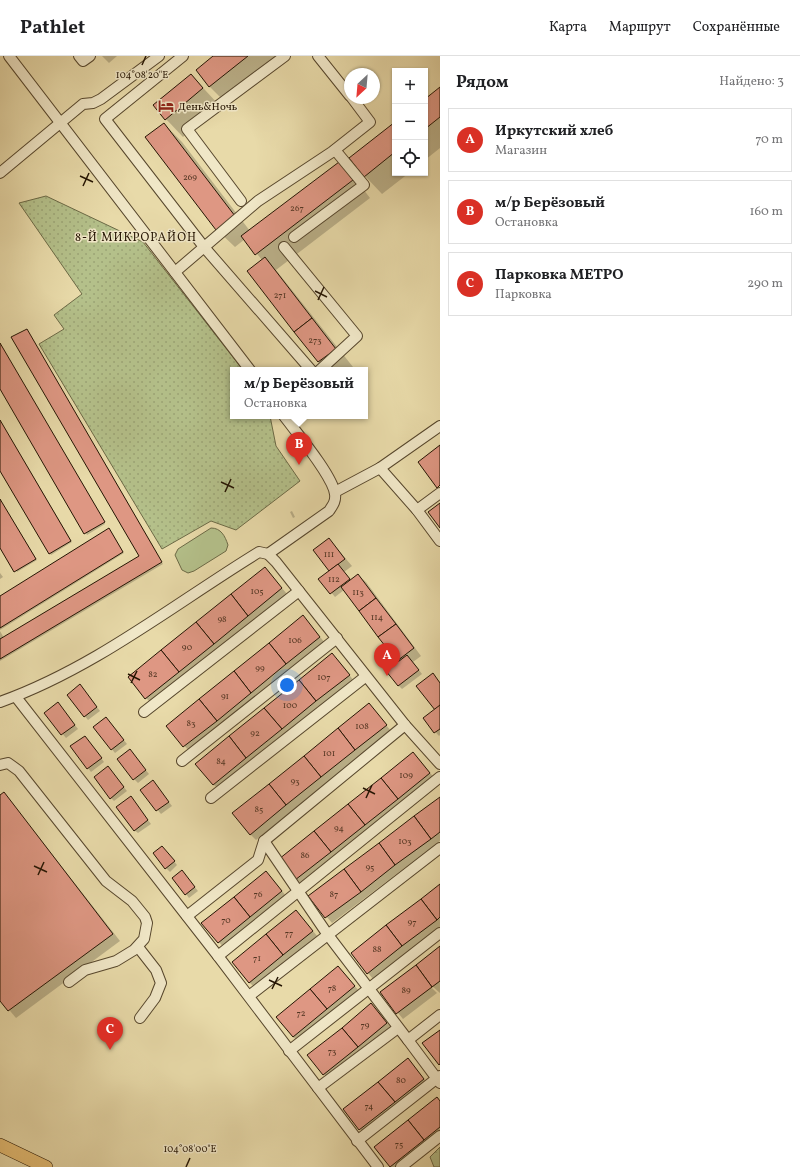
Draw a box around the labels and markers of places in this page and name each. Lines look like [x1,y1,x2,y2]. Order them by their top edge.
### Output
hotel icon: День&Ночь [157,97,175,115]
place label: День&Ночь [178,100,238,115]
pin: B [286,432,312,465]
pin: A [374,643,400,676]
pin: C [97,1017,123,1050]

